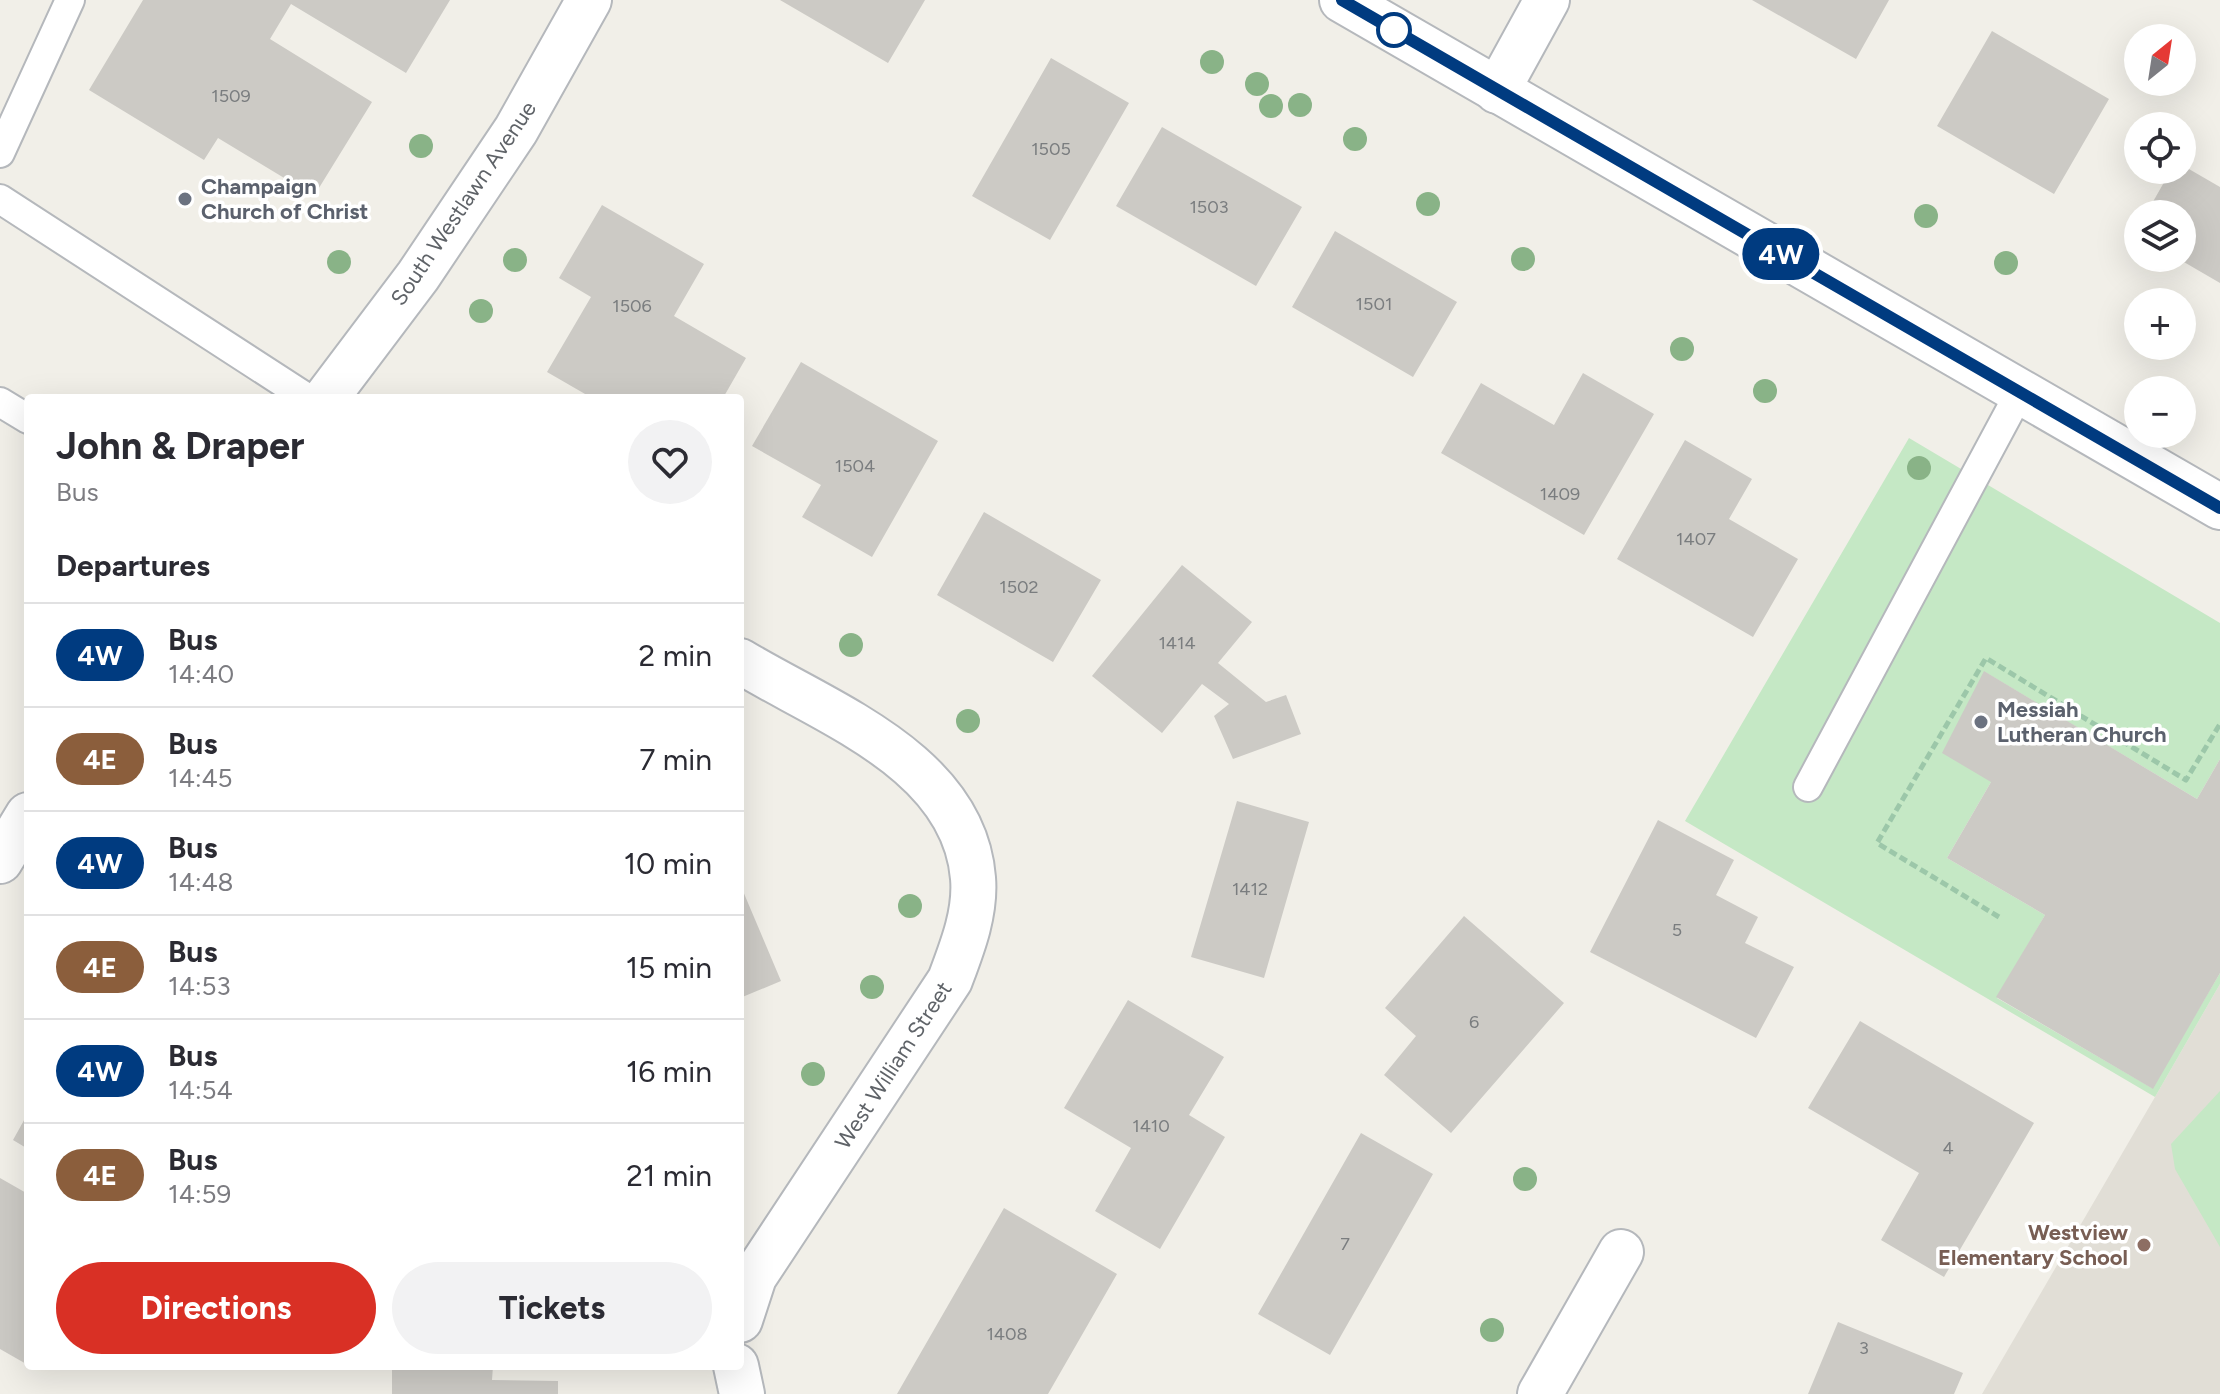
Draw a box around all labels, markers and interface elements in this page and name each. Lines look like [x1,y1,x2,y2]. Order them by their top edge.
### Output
unlabelled marker [1377,13,1411,47]
north arrow [2124,24,2196,96]
map controls [2124,24,2196,448]
house number: 1509 [211,85,251,107]
street label: South Westlawn Avenue [385,96,542,311]
button: locate [2124,112,2196,184]
house number: 1505 [1031,138,1071,160]
place label: Champaign Church of Christ [201,173,369,225]
marker: Champaign Church of Christ [176,190,194,208]
house number: 1503 [1189,196,1229,218]
button: layers [2124,200,2196,272]
line badge: 4W [1745,228,1817,280]
text: 4W [1758,237,1804,271]
button: + [2124,288,2196,360]
house number: 1501 [1356,293,1392,315]
house number: 1506 [612,295,652,317]
button: − [2124,376,2196,448]
button: heart [628,420,712,504]
text: John & Draper [56,423,305,469]
house number: 1504 [835,455,875,477]
text: Bus [56,476,99,508]
house number: 1409 [1540,483,1580,505]
house number: 1407 [1676,528,1716,550]
text: Departures [56,547,210,584]
house number: 1502 [999,576,1039,598]
text: Bus [168,621,217,658]
house number: 1414 [1158,632,1196,654]
text: 2 min [639,637,712,674]
text: 4W [77,638,123,672]
text: 14:40 [168,658,234,690]
place label: Messiah Lutheran Church [1997,696,2167,748]
marker: Messiah Lutheran Church [1972,713,1990,731]
text: Bus [168,725,217,762]
text: 7 min [639,741,712,778]
text: 4E [83,742,117,776]
text: 14:45 [168,762,233,794]
text: Bus [168,829,217,866]
text: 10 min [624,845,712,882]
text: 4W [77,846,123,880]
text: 14:48 [168,866,234,898]
house number: 1412 [1232,878,1268,900]
house number: 5 [1672,919,1682,941]
text: Bus [168,933,217,970]
text: 15 min [626,949,712,986]
text: 4E [83,950,117,984]
text: 14:53 [168,970,231,1002]
street label: West William Street [829,976,958,1154]
house number: 6 [1469,1011,1479,1033]
text: Bus [168,1037,217,1074]
text: 16 min [626,1053,712,1090]
text: 4W [77,1054,123,1088]
text: 14:54 [168,1074,233,1106]
house number: 1410 [1132,1115,1170,1137]
house number: 4 [1942,1137,1954,1159]
text: Bus [168,1141,217,1178]
text: 21 min [626,1157,712,1194]
text: 4E [83,1158,117,1192]
text: 14:59 [168,1178,231,1210]
place label: Westview Elementary School [1938,1219,2129,1271]
house number: 7 [1340,1233,1350,1255]
marker: Westview Elementary School [2135,1236,2153,1254]
button: Directions [56,1262,376,1354]
button: Tickets [392,1262,712,1354]
house number: 1408 [986,1323,1028,1345]
house number: 3 [1859,1337,1869,1359]

